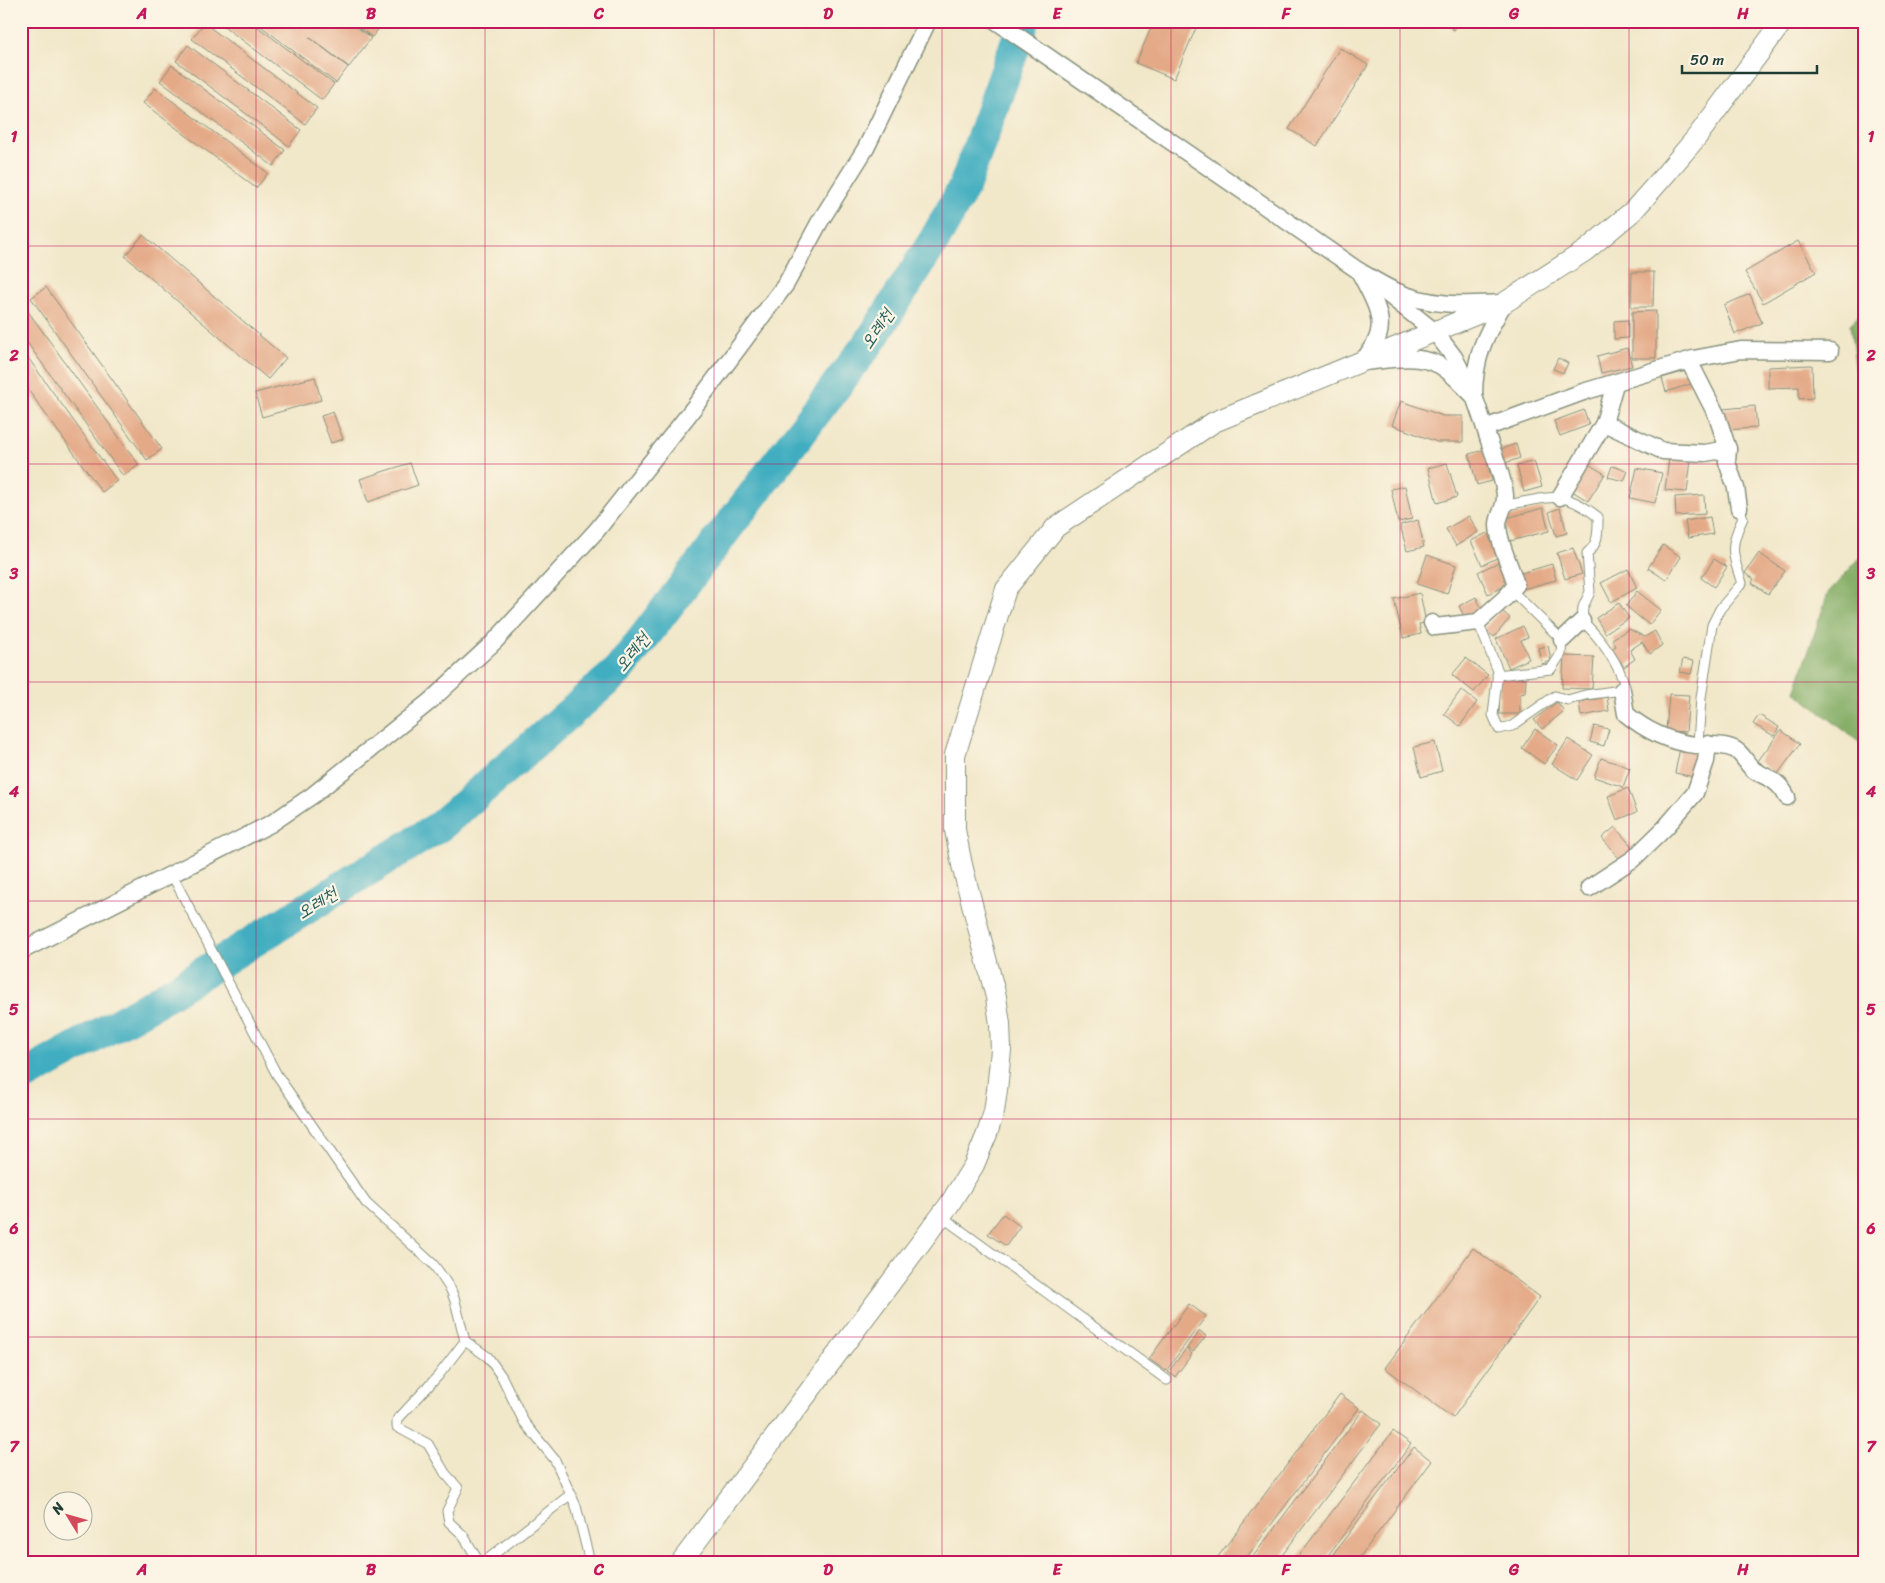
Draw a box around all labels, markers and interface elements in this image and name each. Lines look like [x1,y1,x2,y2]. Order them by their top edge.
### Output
text: A [136,0,147,28]
text: B [366,0,377,28]
text: C [593,0,605,28]
text: D [823,0,833,28]
text: E [1053,0,1063,28]
text: F [1281,0,1292,28]
text: G [1508,0,1520,28]
text: H [1736,0,1749,28]
scale bar [1682,42,1818,74]
text: 50 m [1690,47,1725,73]
text: 1 [11,122,18,151]
text: 1 [1868,122,1875,151]
water label: 오례천 [852,301,903,356]
text: 2 [8,341,19,370]
text: 2 [1865,341,1876,370]
text: 3 [9,559,19,588]
text: 3 [1866,559,1876,588]
water label: 오례천 [606,624,659,679]
text: 4 [8,777,19,806]
text: 4 [1865,777,1876,806]
water label: 오례천 [290,877,345,928]
text: 5 [9,995,19,1024]
text: 5 [1866,995,1876,1024]
text: 6 [8,1214,19,1243]
text: 6 [1865,1214,1876,1243]
text: 7 [9,1432,20,1461]
text: 7 [1866,1432,1877,1461]
north arrow [42,1490,92,1540]
text: N [45,1497,71,1521]
text: A [136,1555,147,1583]
text: B [366,1555,377,1583]
text: C [593,1555,605,1583]
text: D [823,1555,833,1583]
text: E [1053,1555,1063,1583]
text: F [1281,1555,1292,1583]
text: G [1508,1555,1520,1583]
text: H [1736,1555,1749,1583]

